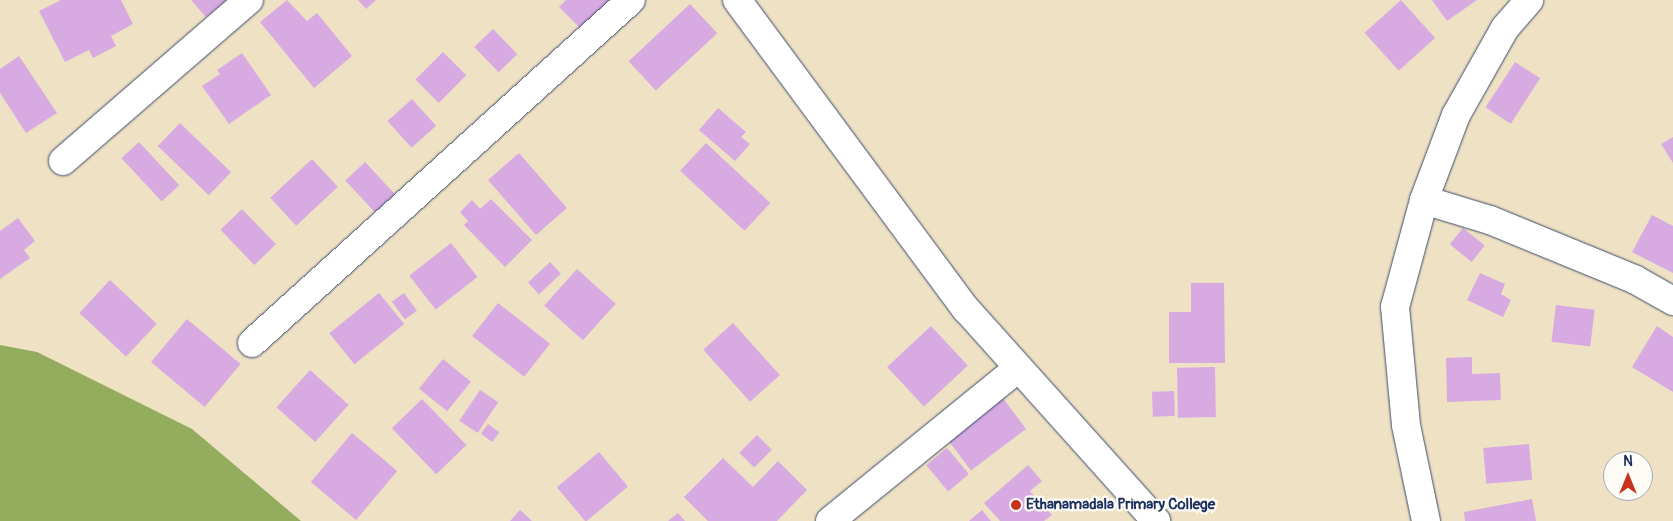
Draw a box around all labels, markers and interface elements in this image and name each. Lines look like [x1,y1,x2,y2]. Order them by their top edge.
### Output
north arrow [1603,451,1653,501]
text: N [1623,453,1633,470]
place label: Ethanamadala Primary College [1026,496,1215,514]
marker: Ethanamadala Primary College [1010,499,1022,511]

